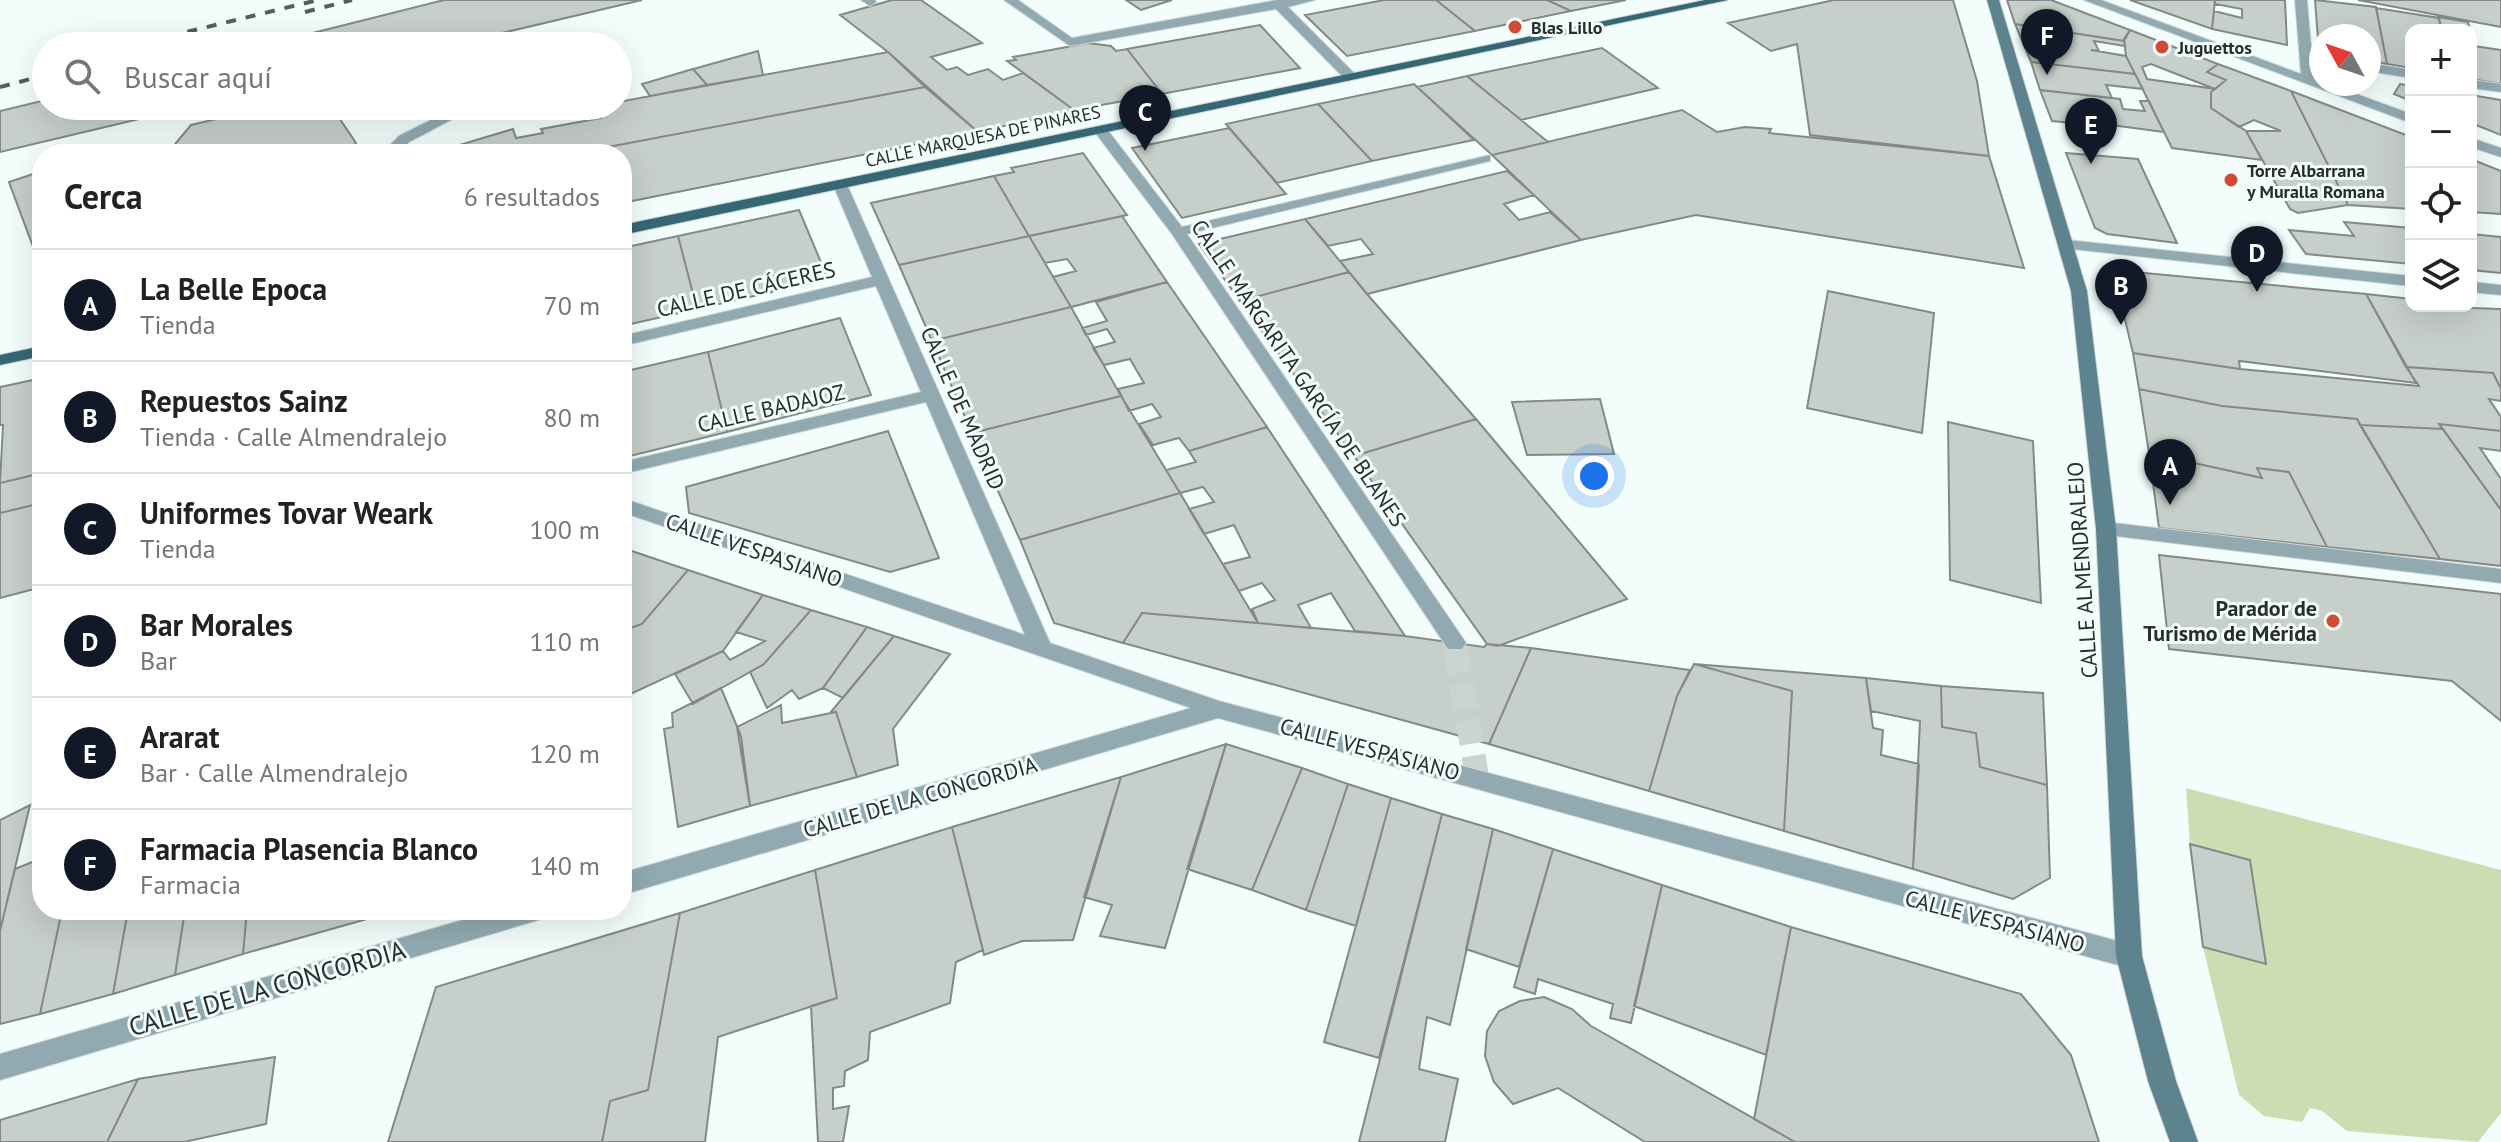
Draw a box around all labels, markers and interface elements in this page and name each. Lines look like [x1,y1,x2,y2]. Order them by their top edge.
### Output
pin: F [2021,9,2073,75]
place label: Blas Lillo [1531,16,1603,39]
marker: Blas Lillo [1506,18,1524,36]
north arrow [2309,24,2381,96]
map controls [2405,24,2477,312]
button: + [2405,24,2477,96]
search box [32,32,632,120]
place label: Juguettos [2177,36,2252,59]
marker: Juguettos [2153,38,2171,56]
icon: search [60,54,104,98]
text: Buscar aquí [124,57,272,96]
pin: C [1119,85,1171,151]
button: − [2405,96,2477,168]
pin: E [2065,98,2117,164]
street label: CALLE MARQUESA DE PINARES [863,100,1103,172]
place label: Torre Albarrana y Muralla Romana [2246,159,2385,203]
button: locate [2405,168,2477,240]
marker: Torre Albarrana y Muralla Romana [2222,171,2240,189]
text: Cerca [64,174,143,218]
text: 6 resultados [464,180,600,213]
street label: CALLE MARGARITA GARCÍA DE BLANES [1185,214,1413,532]
pin: D [2231,226,2283,292]
button: layers [2405,240,2477,312]
street label: CALLE DE CÁCERES [654,255,838,323]
pin: B [2095,259,2147,325]
text: La Belle Epoca [140,269,327,308]
text: A [82,289,98,322]
text: 70 m [544,289,600,322]
text: Tienda [140,308,216,341]
street label: CALLE DE MADRID [914,322,1012,494]
street label: CALLE BADAJOZ [694,377,848,439]
text: Repuestos Sainz [140,381,348,420]
text: B [82,401,98,434]
text: 80 m [544,401,600,434]
text: Tienda · Calle Almendralejo [140,420,447,453]
pin: A [2144,439,2196,505]
your location [1574,456,1614,496]
street label: CALLE ALMENDRALEJO [2060,461,2104,679]
text: Uniformes Tovar Weark [140,493,433,532]
street label: CALLE VESPASIANO [662,507,846,593]
text: C [83,513,97,546]
text: 100 m [529,513,600,546]
text: Tienda [140,532,216,565]
place label: Parador de Turismo de Mérida [2143,594,2317,647]
text: Bar Morales [140,605,293,644]
marker: Parador de Turismo de Mérida [2324,612,2342,630]
text: D [82,625,98,658]
text: 110 m [529,625,600,658]
text: Bar [140,644,177,677]
street label: CALLE VESPASIANO [1277,712,1463,786]
text: Ararat [140,717,219,756]
text: E [83,737,97,770]
text: 120 m [529,737,600,770]
street label: CALLE DE LA CONCORDIA [800,750,1040,844]
text: Bar · Calle Almendralejo [140,756,408,789]
text: Farmacia Plasencia Blanco [140,829,478,868]
text: F [83,849,97,882]
text: 140 m [529,849,600,882]
text: Farmacia [140,868,241,901]
street label: CALLE VESPASIANO [1902,884,2088,958]
street label: CALLE DE LA CONCORDIA [125,933,409,1043]

